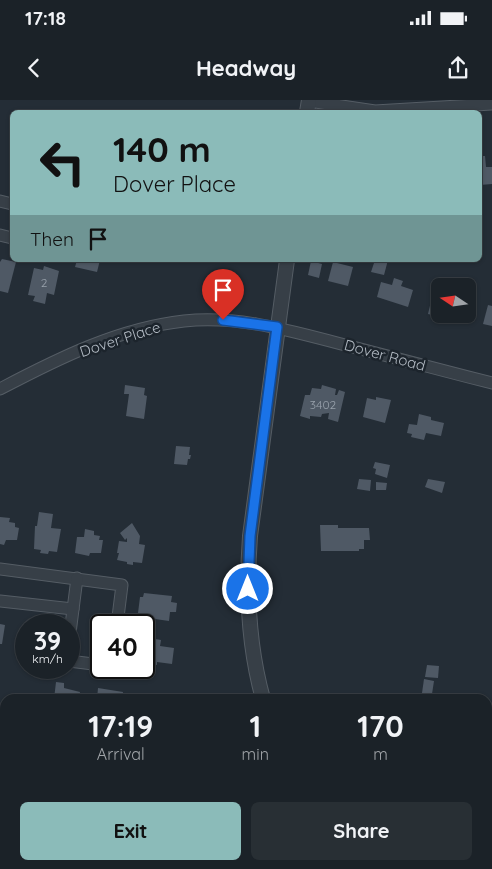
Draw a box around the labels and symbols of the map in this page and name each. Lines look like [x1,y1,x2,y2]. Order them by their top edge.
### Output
pin [202,269,244,320]
house number: 2 [41,275,48,290]
north arrow [431,278,476,322]
street label: Dover Place [77,317,163,361]
street label: Dover Road [342,335,428,375]
house number: 3402 [310,397,337,412]
position arrow [221,562,273,614]
speed limit sign: 40 [90,614,155,679]

